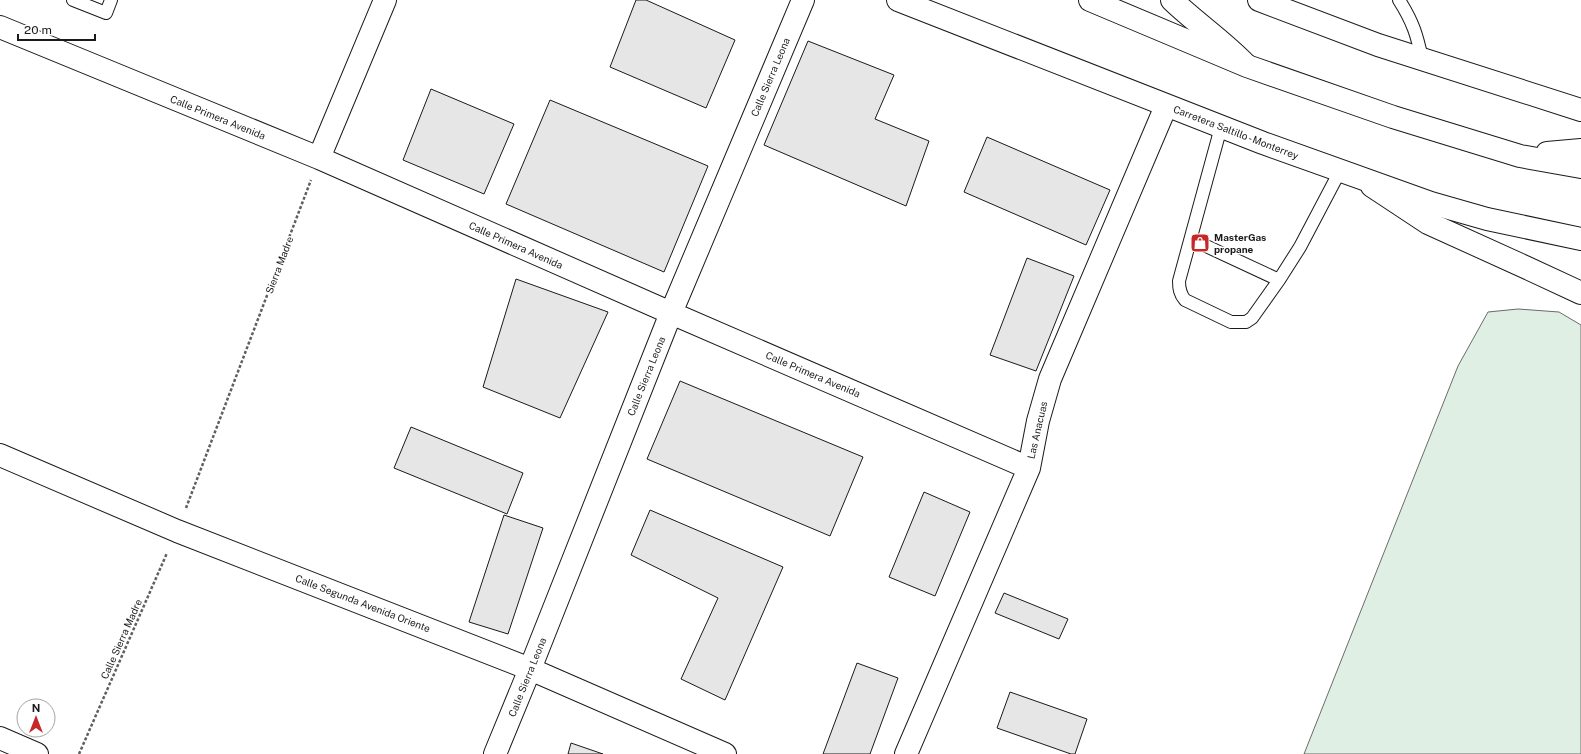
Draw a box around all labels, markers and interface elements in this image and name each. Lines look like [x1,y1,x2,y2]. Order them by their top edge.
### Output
scale bar [18,16,95,42]
text: 20 m [24,23,52,37]
street label: Calle Sierra Leona [748,36,792,118]
street label: Calle Primera Avenida [169,92,267,142]
street label: Carretera Saltillo - Monterrey [1172,103,1301,162]
street label: Calle Primera Avenida [467,219,565,271]
place label: MasterGas propane [1214,231,1266,255]
shop icon: MasterGas propane [1189,232,1211,254]
street label: Sierra Madre [263,234,296,295]
street label: Calle Sierra Leona [625,335,667,417]
street label: Calle Primera Avenida [764,349,862,399]
street label: Las Anacuas [1025,400,1049,460]
street label: Calle Segunda Avenida Oriente [294,572,432,634]
street label: Calle Sierra Madre [98,597,144,681]
street label: Calle Sierra Leona [506,636,548,718]
north arrow [16,698,56,738]
text: N [32,702,40,714]

